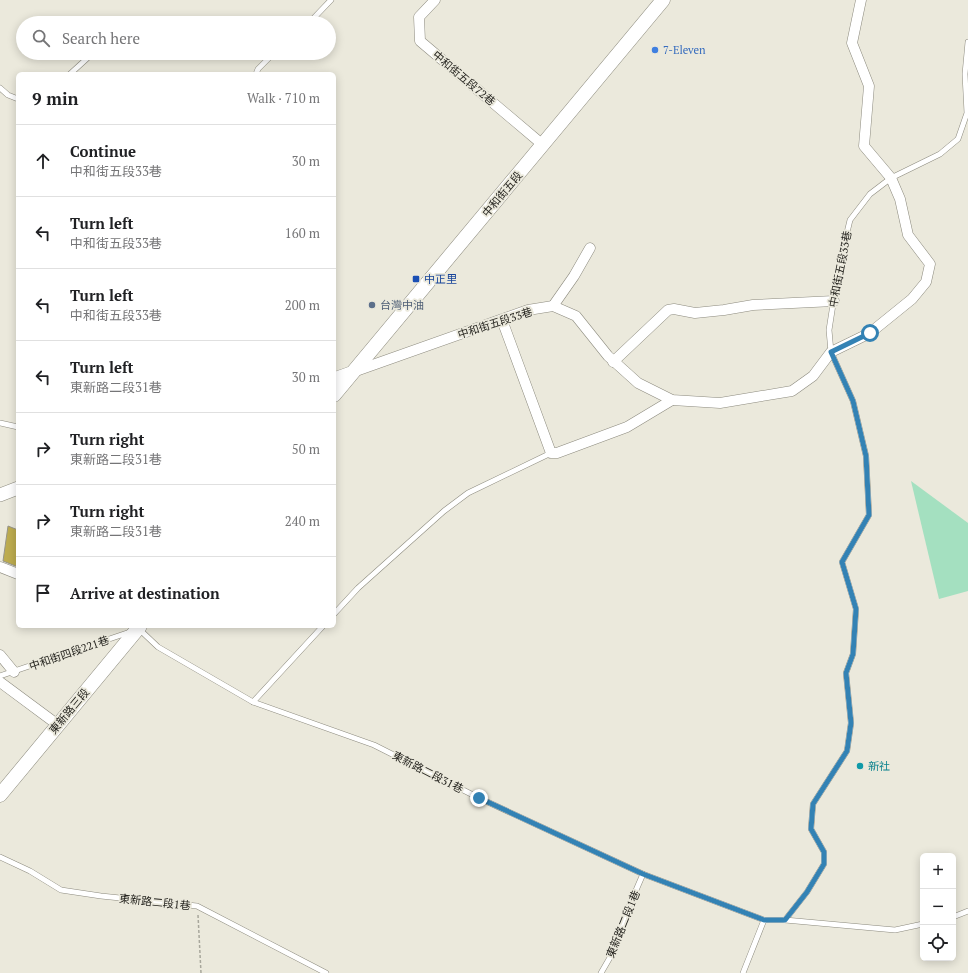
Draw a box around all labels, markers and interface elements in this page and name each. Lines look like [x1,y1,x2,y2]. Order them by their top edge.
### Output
search box [16,16,336,60]
icon: search [30,27,52,49]
text: Search here [62,28,140,48]
place label: 7-Eleven [663,43,706,57]
marker: 7-Eleven [650,45,660,55]
street label: 中和街五段72巷 [430,48,498,108]
text: 9 min [32,87,79,110]
text: Walk · 710 m [247,89,320,107]
text: Continue [70,141,136,161]
icon: ahead [32,150,54,172]
text: 30 m [292,152,320,170]
text: 中和街五段33巷 [70,162,162,180]
street label: 中和街五段 [479,168,525,220]
text: Turn left [70,213,134,233]
icon: left [32,222,54,244]
text: 160 m [285,224,320,242]
street label: 中和街五段33巷 [826,230,854,308]
text: 中和街五段33巷 [70,234,162,252]
place label: 中正里 [424,272,457,286]
marker: 中正里 [411,274,421,284]
text: Turn left [70,285,134,305]
icon: left [32,294,54,316]
text: 200 m [285,296,320,314]
place label: 台灣中油 [380,298,424,312]
marker: 台灣中油 [367,300,377,310]
street label: 中和街五段33巷 [456,304,534,342]
text: 中和街五段33巷 [70,306,162,324]
route start [861,324,879,342]
text: Turn left [70,357,134,377]
icon: left [32,366,54,388]
text: 30 m [292,368,320,386]
text: 東新路二段31巷 [70,378,162,396]
text: Turn right [70,429,145,449]
icon: right [32,438,54,460]
text: 50 m [292,440,320,458]
text: 東新路二段31巷 [70,450,162,468]
text: Turn right [70,501,145,521]
icon: right [32,510,54,532]
text: 240 m [285,512,320,530]
text: 東新路二段31巷 [70,522,162,540]
icon: arrive [32,582,54,604]
text: Arrive at destination [70,583,220,603]
street label: 中和街四段221巷 [27,633,111,673]
street label: 東新路三段 [46,685,92,737]
street label: 東新路二段31巷 [390,748,466,796]
place label: 新社 [868,759,890,773]
marker: 新社 [855,761,865,771]
route end [470,789,488,807]
map controls [920,853,956,961]
button: + [920,853,956,889]
street label: 東新路二段1巷 [603,888,643,960]
button: − [920,889,956,925]
street label: 東新路二段1巷 [119,891,191,913]
button: locate [920,925,956,961]

